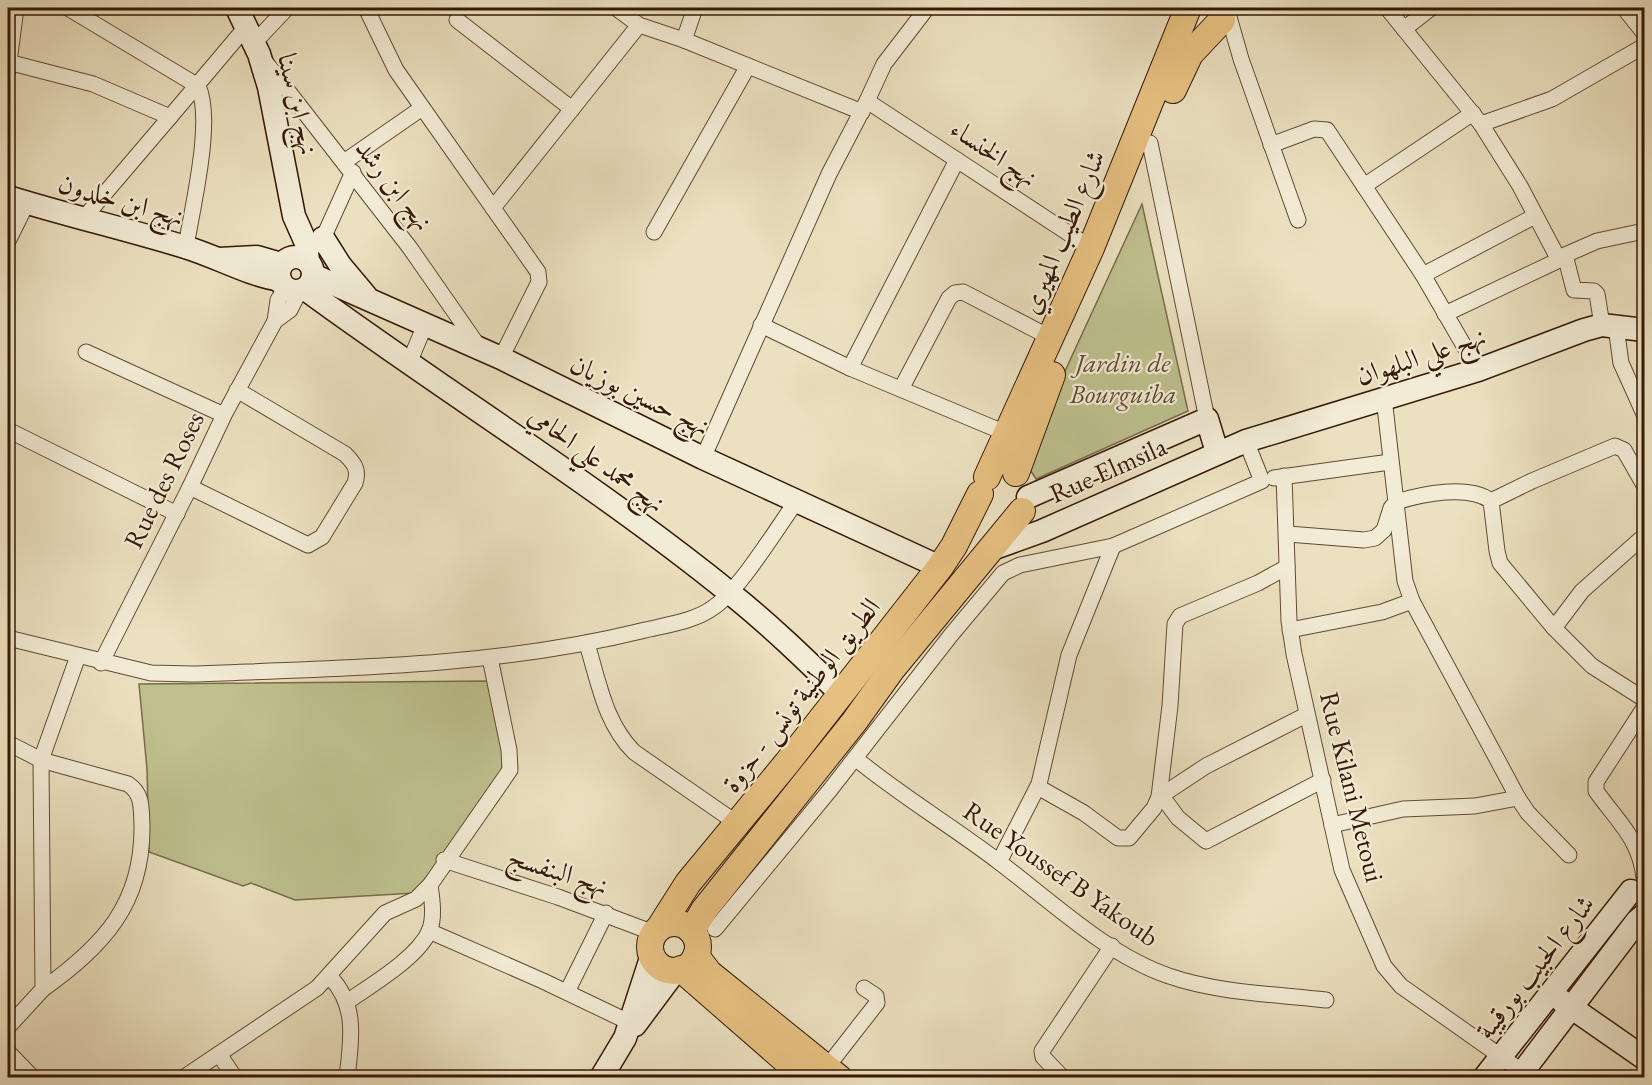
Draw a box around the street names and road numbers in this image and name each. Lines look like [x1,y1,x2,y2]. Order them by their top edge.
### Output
street label: نهج ابن سينا [263,50,327,160]
street label: نهج الخنساء [940,111,1045,200]
street label: نهج ابن رشد [342,132,441,242]
street label: شارع الطيب المهيري [1012,144,1117,321]
street label: نهج ابن خلدون [52,165,188,241]
street label: نهج علي البلهوان [1351,318,1493,402]
street label: نهج حسين بوزيان [562,346,716,450]
street label: نهج محمد علي الحامي [517,397,673,527]
street label: Rue des Roses [115,405,212,554]
street label: Rue Elmsila [1044,428,1172,511]
street label: الطريق الوطنية تونس - حزوة [714,590,888,800]
street label: Rue Kilani Metoui [1312,688,1393,886]
street label: Rue Youssef B Yakoub [957,793,1166,954]
street label: نهج البنفسج [501,838,613,910]
street label: شارع الحبيب بورقيبة [1467,887,1606,1049]

